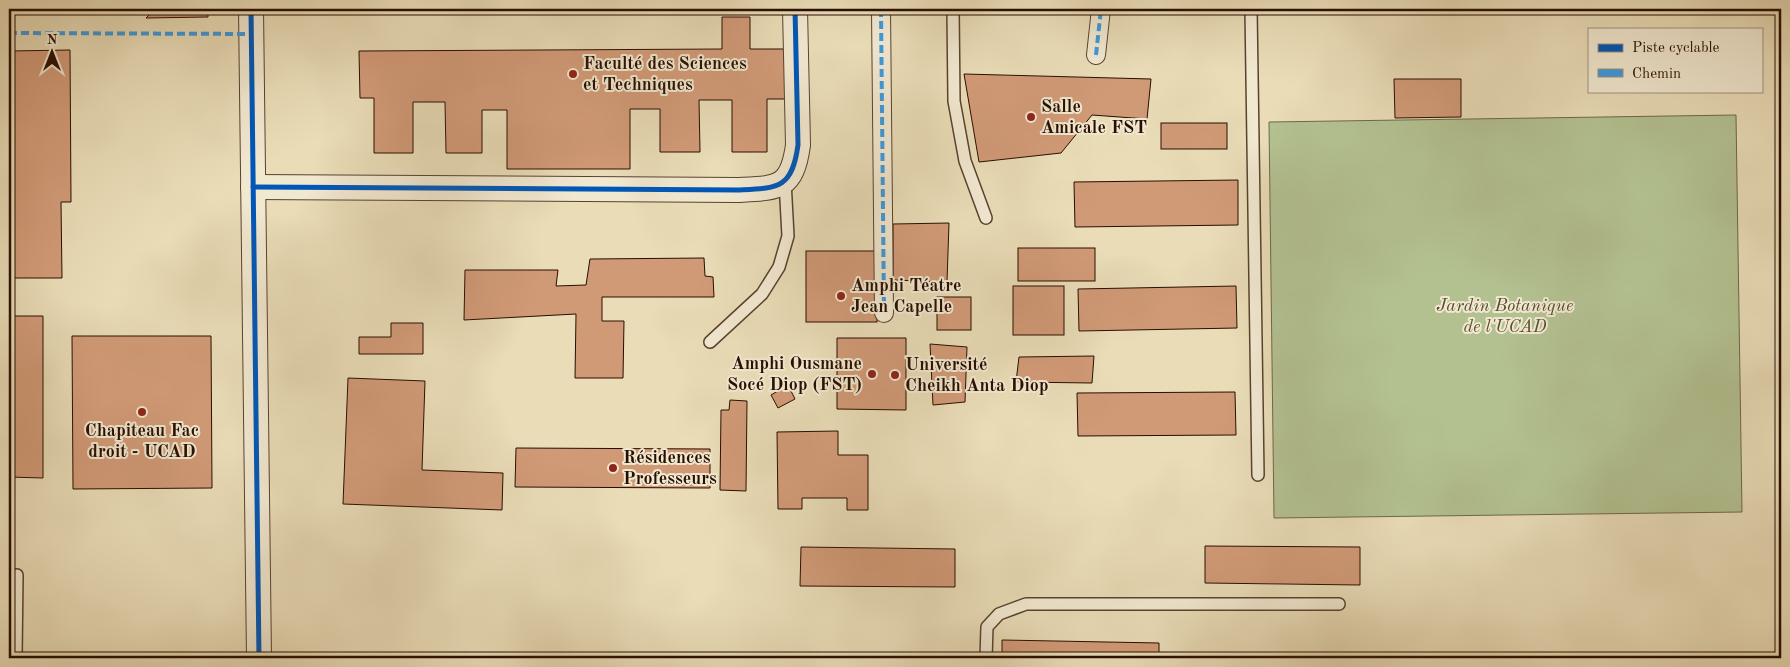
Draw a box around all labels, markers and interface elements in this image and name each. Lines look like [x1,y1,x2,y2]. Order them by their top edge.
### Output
north arrow [28,28,78,78]
legend [1588,28,1762,92]
text: N [47,33,58,47]
text: Piste cyclable [1632,41,1720,56]
place label: Faculté des Sciences et Techniques [583,55,747,94]
text: Chemin [1632,67,1681,82]
marker: Faculté des Sciences et Techniques [567,68,579,80]
place label: Salle Amicale FST [1041,98,1147,137]
marker: Salle Amicale FST [1025,111,1037,123]
place label: Amphi Téatre Jean Capelle [851,277,961,316]
marker: Amphi Téatre Jean Capelle [835,290,847,302]
park label: Jardin Botanique de l'UCAD [1437,297,1573,336]
place label: Amphi Ousmane Socé Diop (FST) [727,355,862,394]
place label: Université Cheikh Anta Diop [905,356,1049,395]
marker: Amphi Ousmane Socé Diop (FST) [866,368,878,380]
marker: Université Cheikh Anta Diop [889,369,901,381]
marker: Chapiteau Fac droit - UCAD [136,406,148,418]
place label: Chapiteau Fac droit - UCAD [85,422,199,461]
place label: Résidences Professeurs [623,449,717,488]
marker: Résidences Professeurs [607,462,619,474]

